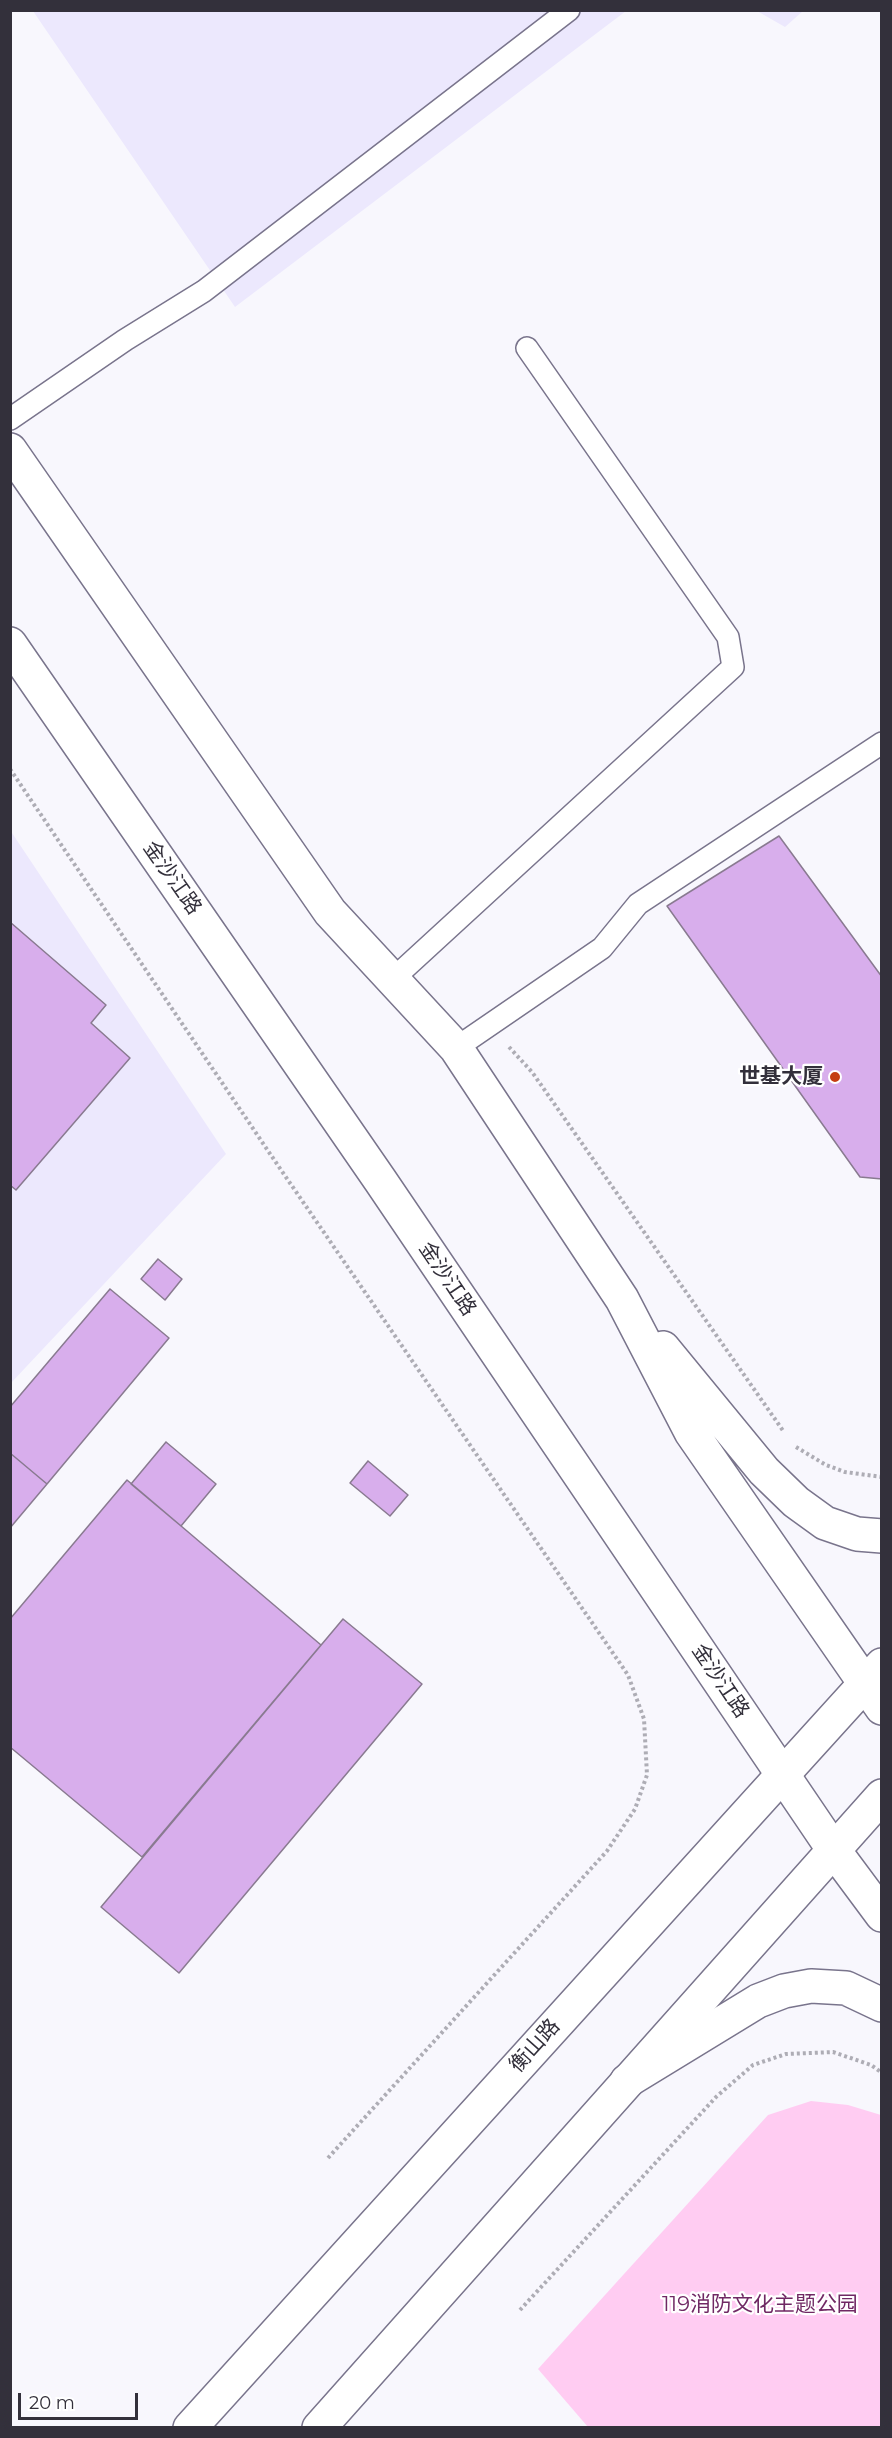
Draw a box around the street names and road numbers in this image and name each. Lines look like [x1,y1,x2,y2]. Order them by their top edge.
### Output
street label: 金沙江路 [138,836,206,920]
street label: 金沙江路 [413,1237,481,1321]
street label: 金沙江路 [686,1639,754,1723]
street label: 衡山路 [505,2014,565,2078]

